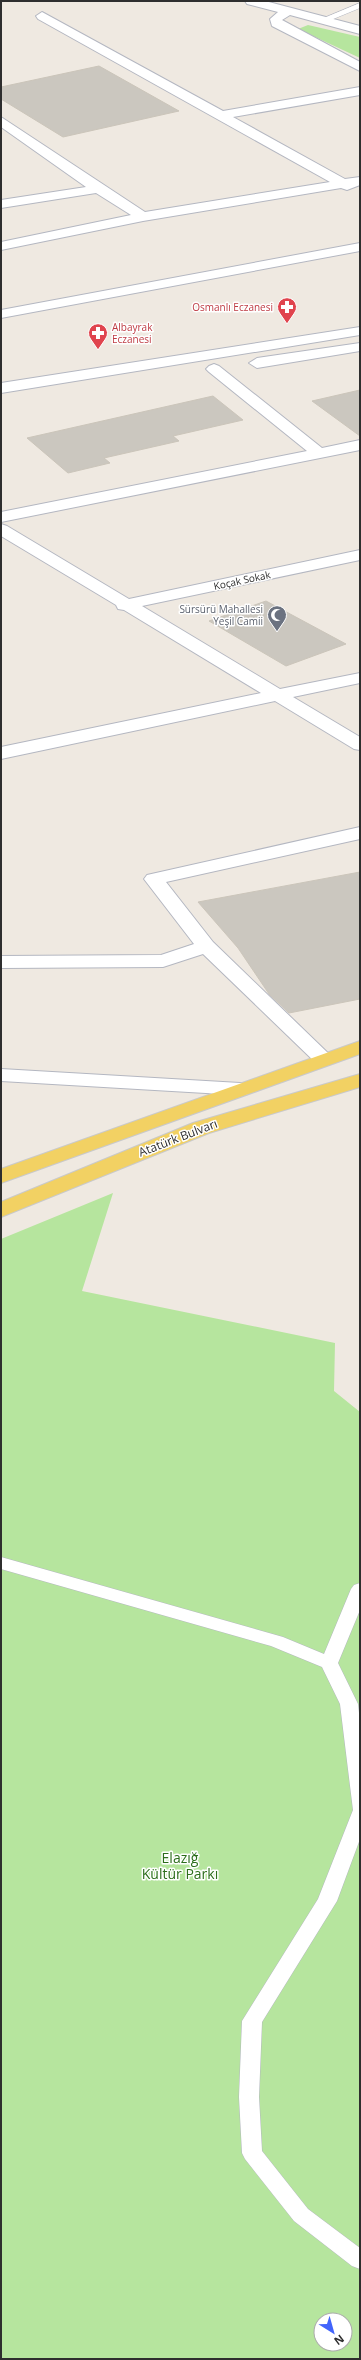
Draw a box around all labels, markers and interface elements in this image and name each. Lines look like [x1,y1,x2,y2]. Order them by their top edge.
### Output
pharmacy icon: Osmanlı Eczanesi [276,296,298,324]
place label: Osmanlı Eczanesi [192,300,273,314]
place label: Albayrak Eczanesi [112,320,153,346]
pharmacy icon: Albayrak Eczanesi [87,322,109,350]
street label: Koçak Sokak [212,567,272,593]
place label: Sürsürü Mahallesi Yeşil Camii [179,602,263,628]
mosque icon: Sürsürü Mahallesi Yeşil Camii [266,604,288,632]
street label: Atatürk Bulvarı [136,1115,220,1160]
park label: Elazığ Kültür Parkı [142,1848,218,1883]
north arrow [313,2312,353,2352]
text: N [331,2332,347,2349]

